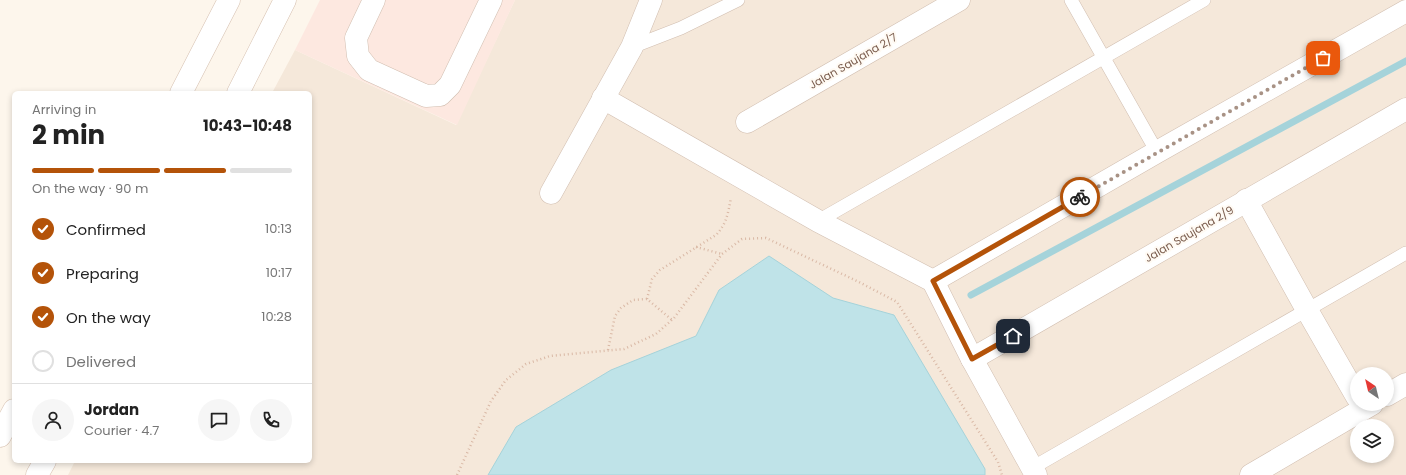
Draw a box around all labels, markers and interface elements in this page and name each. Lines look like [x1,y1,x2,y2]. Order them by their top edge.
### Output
street label: Jalan Saujana 2/7 [806,29,900,93]
pin [1306,41,1340,75]
icon: bag [1312,47,1334,69]
text: Arriving in [32,100,96,119]
text: 10:43–10:48 [203,115,292,136]
text: 2 min [32,117,105,153]
courier [1060,177,1100,217]
text: On the way · 90 m [32,179,148,198]
icon: bike [1069,186,1091,208]
street label: Jalan Saujana 2/9 [1142,202,1237,266]
icon: check [32,218,54,240]
text: Confirmed [66,219,146,240]
text: 10:13 [265,219,292,238]
icon: check [32,262,54,284]
text: Preparing [66,263,139,284]
text: 10:17 [266,263,292,282]
icon: check [32,306,54,328]
text: On the way [66,307,151,328]
text: 10:28 [261,307,292,326]
pin [996,319,1030,353]
icon: home [1002,325,1024,347]
text: Delivered [66,351,136,372]
north arrow [1350,367,1394,411]
map controls [1350,367,1394,463]
button: person [32,399,74,441]
text: Jordan [84,399,139,420]
button: chat [198,399,240,441]
button: phone [250,399,292,441]
button: layers [1350,419,1394,463]
text: Courier · 4.7 [84,421,159,440]

